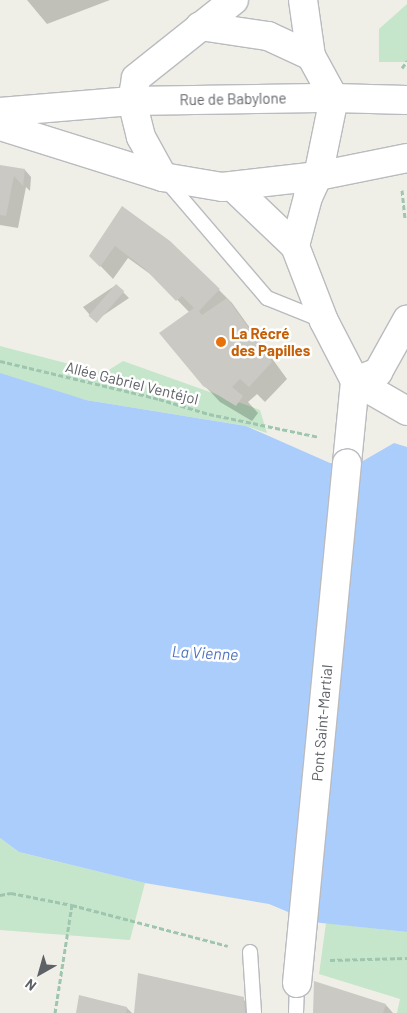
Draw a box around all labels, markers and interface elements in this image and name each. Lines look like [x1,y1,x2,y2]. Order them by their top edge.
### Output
street label: Rue de Babylone [179,89,287,109]
place label: La Récré des Papilles [231,324,310,359]
marker: La Récré des Papilles [215,336,227,348]
street label: Allée Gabriel Ventéjol [64,358,200,408]
water label: La Vienne [171,642,239,664]
street label: Pont Saint-Martial [308,664,336,782]
north arrow [15,948,65,998]
text: N [22,976,39,995]

